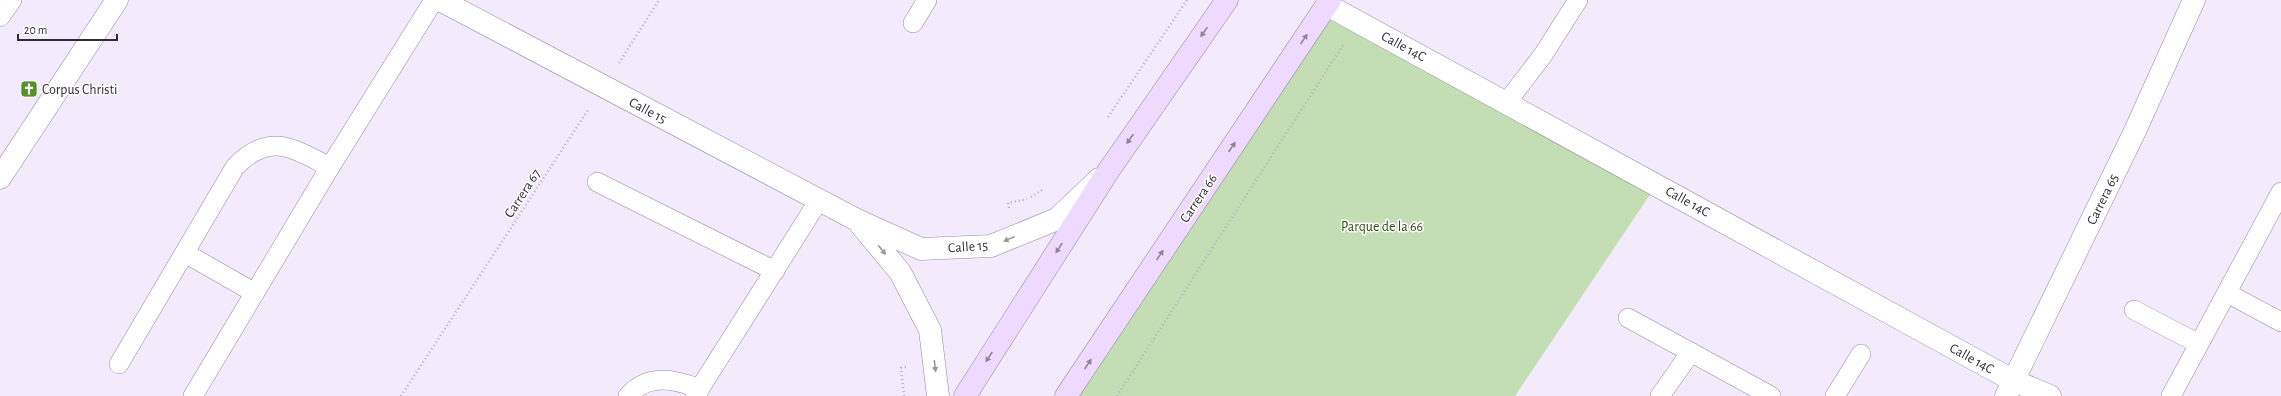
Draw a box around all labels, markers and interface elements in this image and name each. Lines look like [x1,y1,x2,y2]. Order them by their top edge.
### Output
scale bar [18,16,117,42]
text: 20 m [24,24,47,36]
one-way arrow [1200,27,1208,37]
street label: Calle 14C [1379,29,1428,64]
one-way arrow [1301,33,1308,45]
church icon: Corpus Christi [19,79,39,99]
place label: Corpus Christi [42,83,117,97]
street label: Calle 15 [627,95,669,127]
one-way arrow [1126,134,1134,144]
one-way arrow [1228,142,1236,152]
street label: Carrera 67 [502,167,544,220]
street label: Carrera 66 [1178,172,1220,225]
street label: Carrera 65 [2085,172,2121,227]
street label: Calle 14C [1663,184,1712,220]
park label: Parque de la 66 [1341,220,1423,234]
one-way arrow [1002,236,1014,242]
street label: Calle 15 [948,239,989,255]
one-way arrow [1056,242,1063,254]
one-way arrow [877,244,886,255]
one-way arrow [1156,250,1164,261]
street label: Calle 14C [1947,341,1996,377]
one-way arrow [986,351,993,363]
one-way arrow [1084,358,1092,369]
one-way arrow [932,360,938,372]

